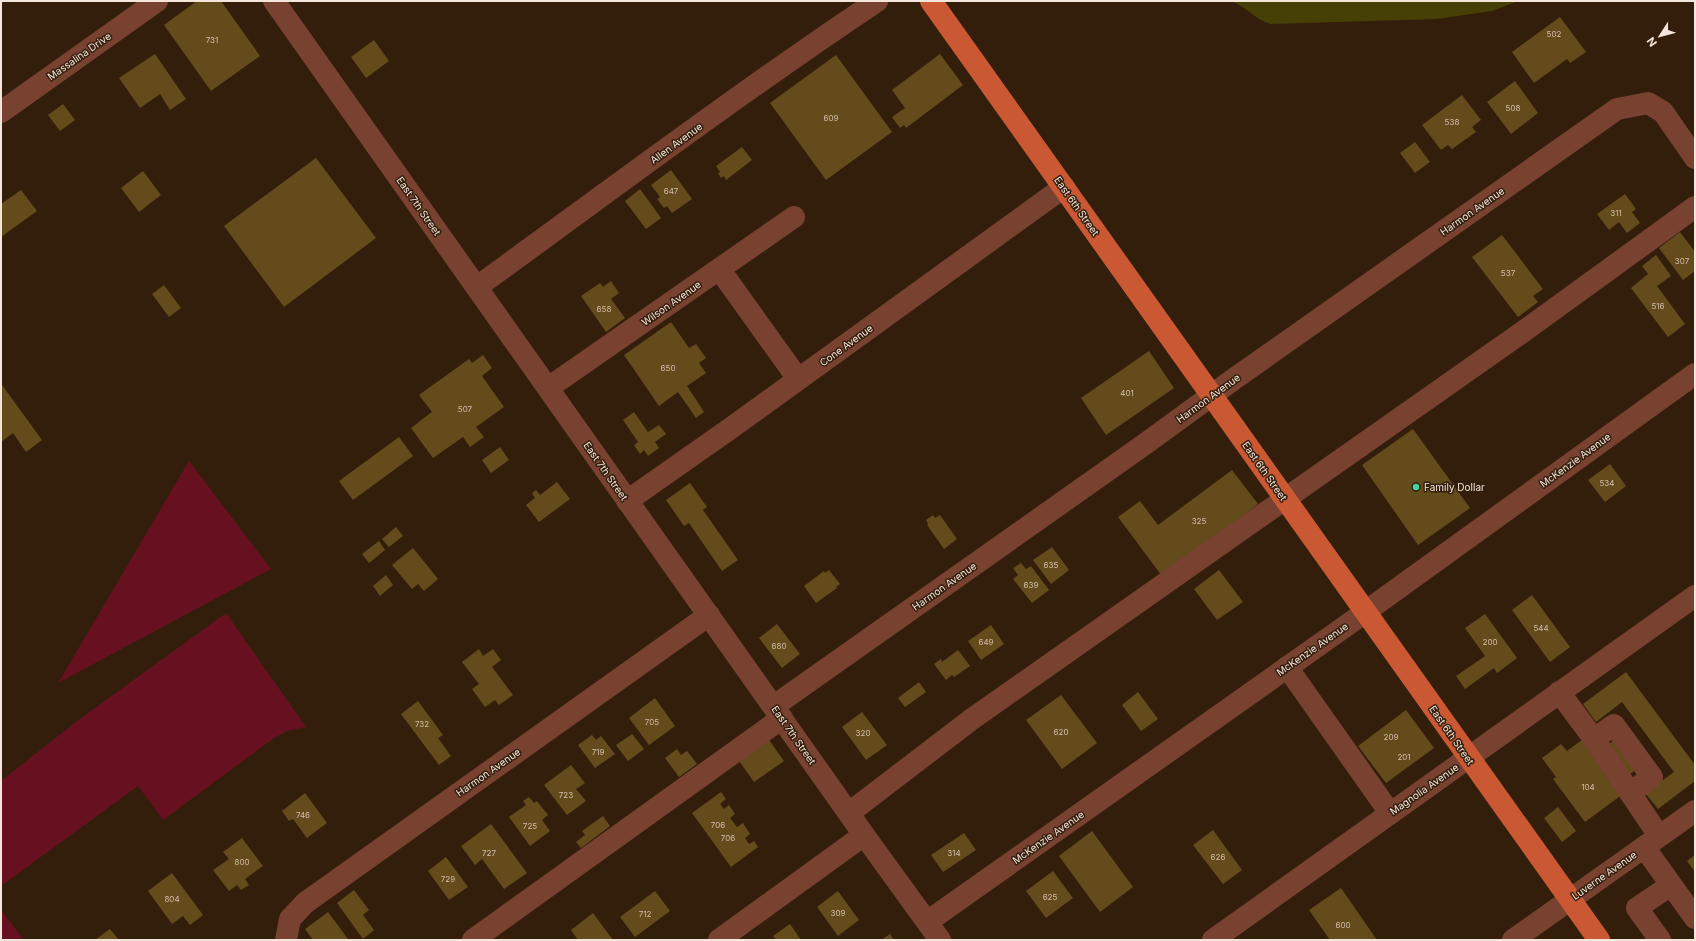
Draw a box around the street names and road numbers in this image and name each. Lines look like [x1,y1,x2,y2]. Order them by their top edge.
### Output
street label: Massalina Drive [45,30,113,82]
street label: Allen Avenue [648,120,705,166]
street label: East 7th Street [394,174,444,238]
street label: East 6th Street [1052,174,1102,238]
street label: Harmon Avenue [1438,184,1507,238]
street label: Wilson Avenue [639,278,703,328]
street label: Cone Avenue [817,322,875,368]
street label: Harmon Avenue [1174,371,1242,425]
street label: McKenzie Avenue [1537,430,1613,490]
street label: East 7th Street [581,439,631,503]
street label: East 6th Street [1240,439,1290,503]
street label: Harmon Avenue [910,559,979,613]
street label: McKenzie Avenue [1274,620,1350,678]
street label: East 7th Street [769,703,819,767]
street label: East 6th Street [1427,703,1477,767]
street label: Harmon Avenue [454,745,523,799]
street label: Magnolia Avenue [1387,761,1461,817]
street label: McKenzie Avenue [1010,808,1086,866]
street label: Luverne Avenue [1569,848,1639,902]

